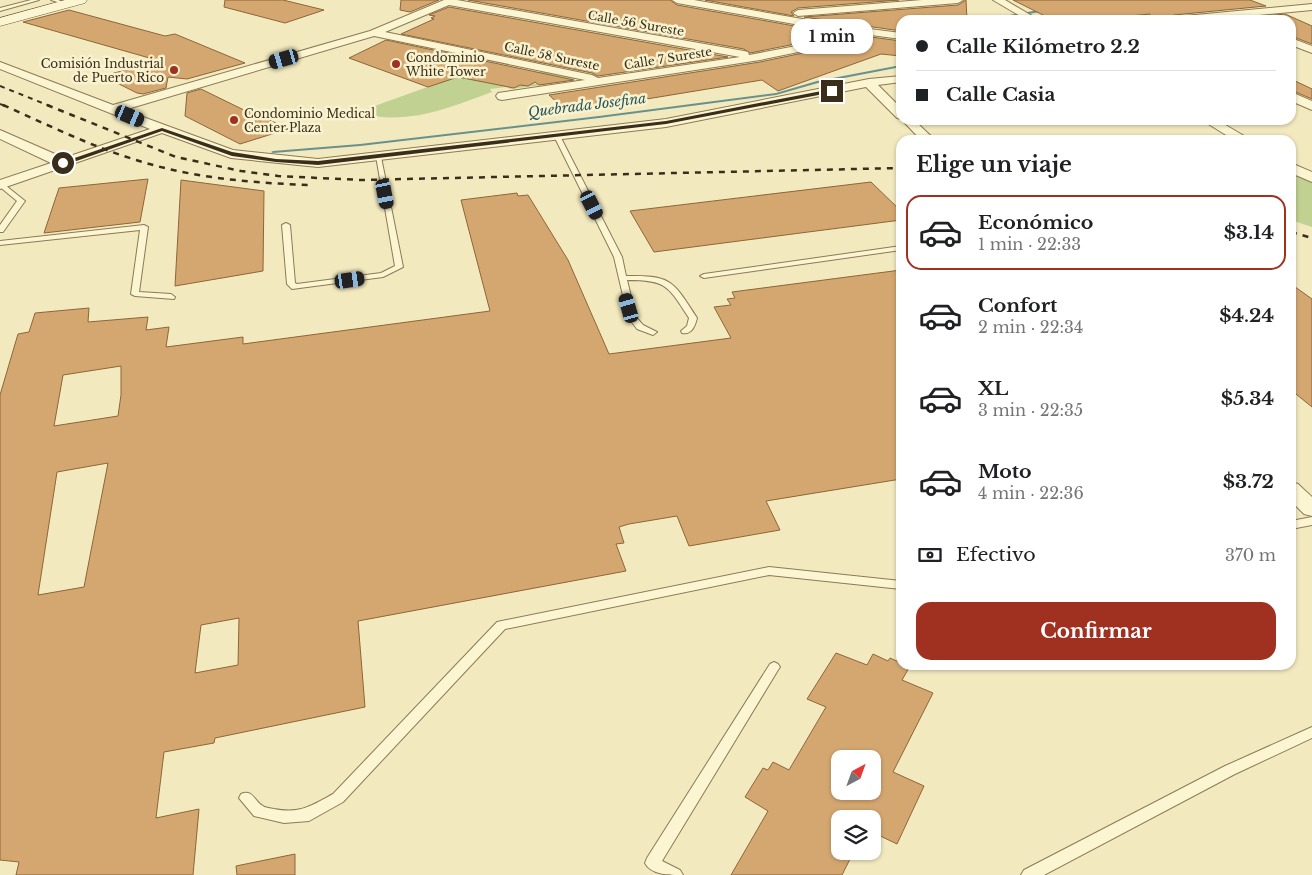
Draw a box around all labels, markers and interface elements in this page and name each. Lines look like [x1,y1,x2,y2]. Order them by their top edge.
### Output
street label: Calle 56 Sureste [587,7,685,39]
callout: 1 min [791,18,873,54]
text: 1 min [809,26,855,46]
text: Calle Kilómetro 2.2 [946,35,1140,58]
street label: Calle 58 Sureste [503,39,601,73]
street label: Calle 7 Sureste [623,44,713,72]
car [267,48,300,70]
place label: Condominio White Tower [405,50,486,79]
place label: Comisión Industrial de Puerto Rico [41,56,164,85]
marker: Condominio White Tower [390,58,402,70]
marker: Comisión Industrial de Puerto Rico [168,64,180,76]
route end [821,80,843,102]
text: Calle Casia [946,83,1055,106]
water label: Quebrada Josefina [527,89,647,121]
car [113,103,146,129]
place label: Condominio Medical Center Plaza [244,106,375,135]
marker: Condominio Medical Center Plaza [228,114,240,126]
text: Elige un viaje [916,151,1072,178]
route start [52,152,74,174]
car [374,178,395,210]
car [578,188,605,222]
icon: car [918,210,963,255]
text: Económico [978,211,1093,234]
text: $3.14 [1224,221,1274,244]
text: 1 min · 22:33 [978,234,1081,254]
car [334,270,365,290]
car [617,292,640,324]
icon: car [918,293,963,338]
text: Confort [978,294,1057,317]
text: $4.24 [1219,304,1274,327]
text: 2 min · 22:34 [978,317,1083,337]
icon: car [918,376,963,421]
text: XL [978,377,1008,400]
text: $5.34 [1221,387,1274,410]
text: 3 min · 22:35 [978,400,1083,420]
icon: car [918,459,963,504]
text: Moto [978,460,1032,483]
text: $3.72 [1223,470,1274,493]
text: 4 min · 22:36 [978,483,1084,503]
icon: cash [916,541,944,569]
text: Efectivo [956,543,1036,566]
text: 370 m [1225,545,1276,565]
button: Confirmar [916,602,1276,660]
north arrow [831,750,881,800]
map controls [831,750,881,860]
button: layers [831,810,881,860]

